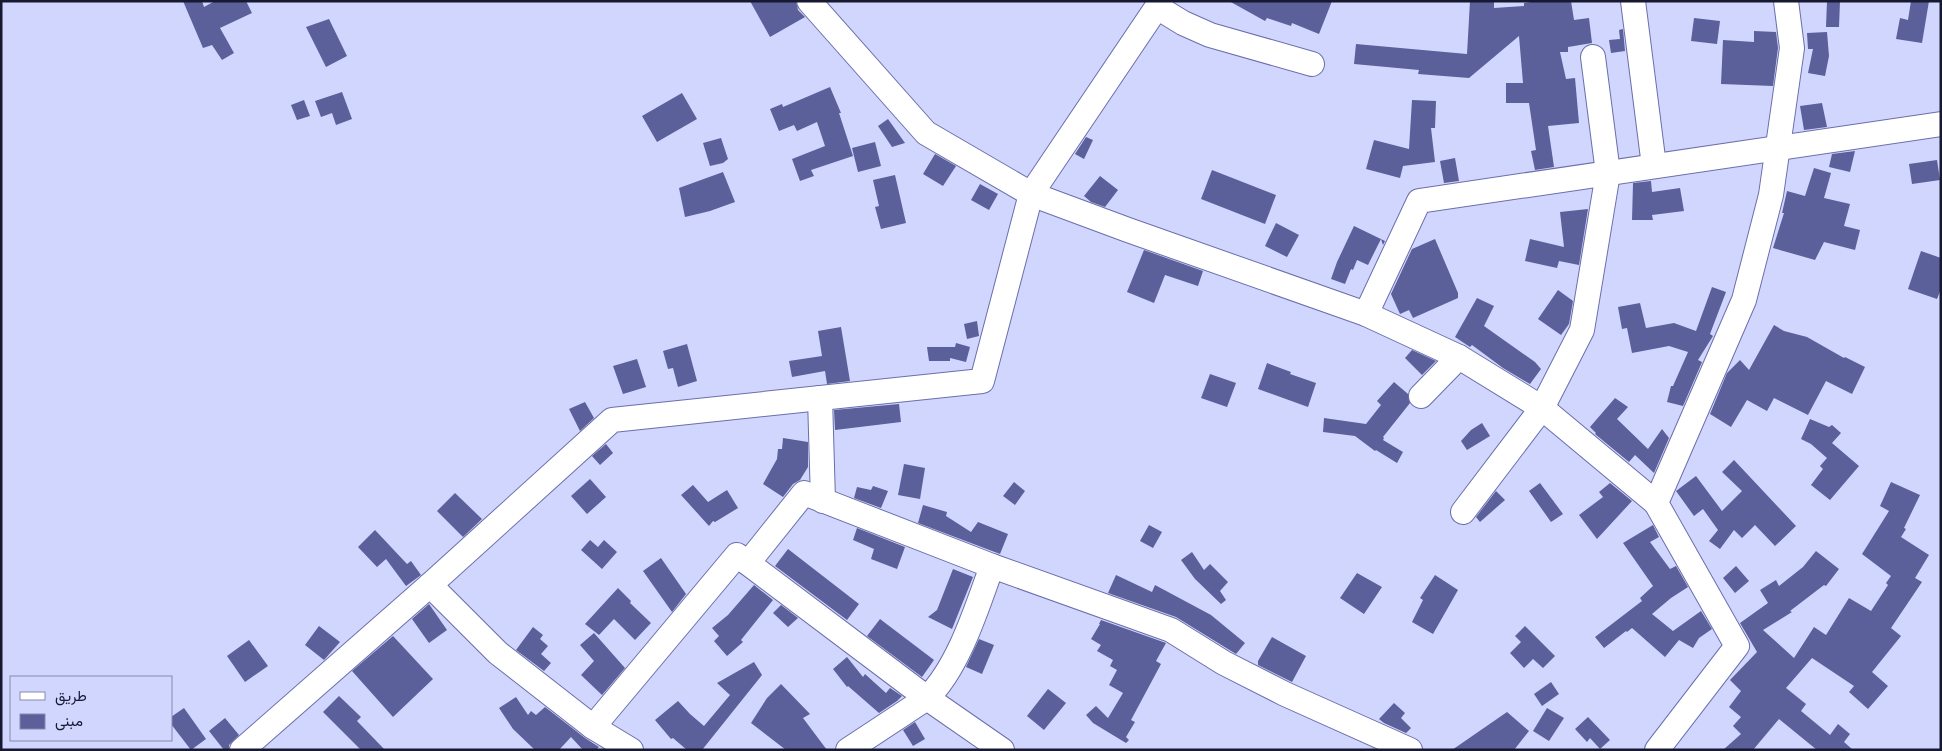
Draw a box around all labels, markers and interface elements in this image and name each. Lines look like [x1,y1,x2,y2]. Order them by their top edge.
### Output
legend [10,676,172,741]
text: طريق [55,686,87,707]
text: مبنى [55,711,83,732]

